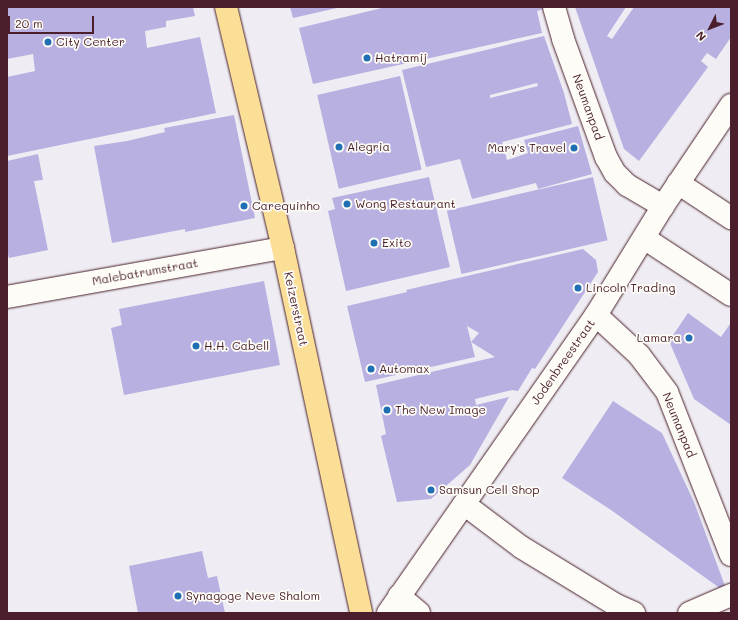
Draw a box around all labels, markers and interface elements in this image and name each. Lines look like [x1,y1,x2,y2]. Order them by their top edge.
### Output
scale bar [10,8,96,34]
north arrow [690,8,730,48]
text: 20 m [15,15,43,31]
text: N [692,28,709,44]
place label: City Center [56,35,125,49]
marker: City Center [43,37,53,47]
place label: Hatramij [375,51,427,65]
marker: Hatramij [362,53,372,63]
street label: Neumanpad [569,72,607,142]
place label: Alegria [347,140,390,154]
place label: Mary's Travel [487,141,566,155]
marker: Alegria [334,142,344,152]
marker: Mary's Travel [569,143,579,153]
place label: Wong Restaurant [355,197,456,211]
place label: Carequinho [252,199,320,213]
marker: Wong Restaurant [342,199,352,209]
marker: Carequinho [239,201,249,211]
place label: Exito [382,236,411,250]
marker: Exito [369,238,379,248]
street label: Malebatrumstraat [91,256,199,288]
street label: Keizerstraat [281,270,311,348]
place label: Lincoln Trading [586,281,675,295]
marker: Lincoln Trading [573,283,583,293]
street label: Jodenbreestraat [528,316,598,408]
place label: Lamara [637,331,681,345]
marker: Lamara [684,333,694,343]
place label: H.H. Cabell [204,339,269,353]
marker: H.H. Cabell [191,341,201,351]
place label: Automax [379,362,429,376]
marker: Automax [366,364,376,374]
street label: Neumanpad [659,390,699,460]
place label: The New Image [395,403,486,417]
marker: The New Image [382,405,392,415]
place label: Samsun Cell Shop [439,483,540,497]
marker: Samsun Cell Shop [426,485,436,495]
place label: Synagoge Neve Shalom [186,589,320,603]
marker: Synagoge Neve Shalom [173,591,183,601]

